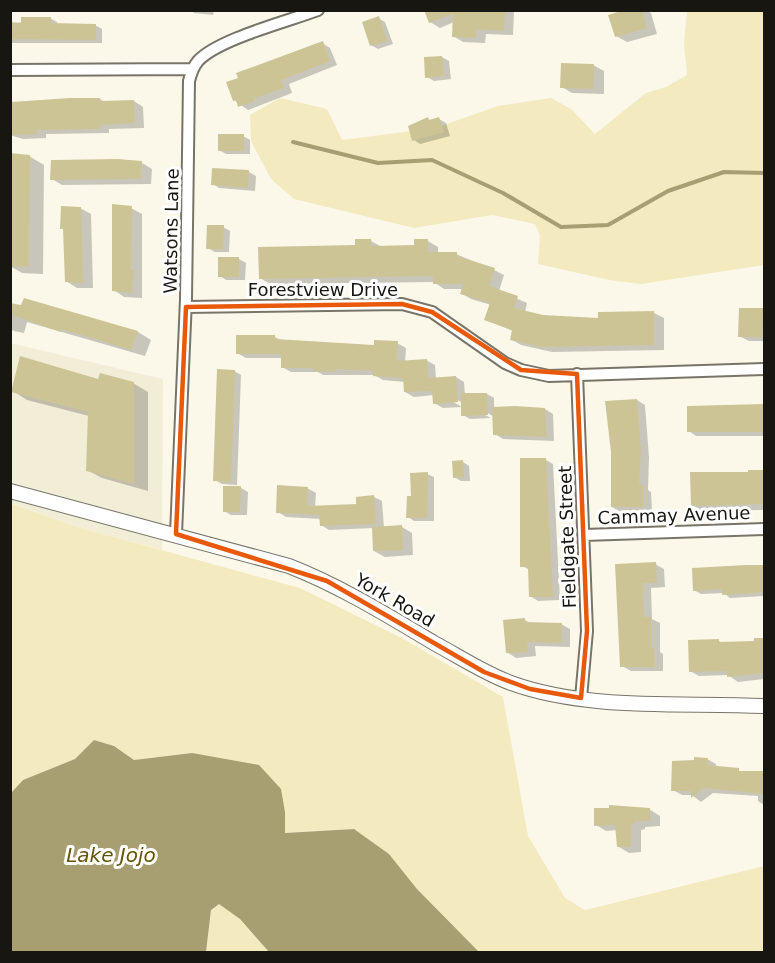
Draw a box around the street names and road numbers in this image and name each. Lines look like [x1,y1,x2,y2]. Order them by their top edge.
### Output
street label: Watsons Lane [159,168,183,294]
street label: Forestview Drive [248,279,398,300]
street label: Fieldgate Street [554,465,580,609]
street label: Cammay Avenue [597,502,751,528]
street label: York Road [351,568,439,631]

